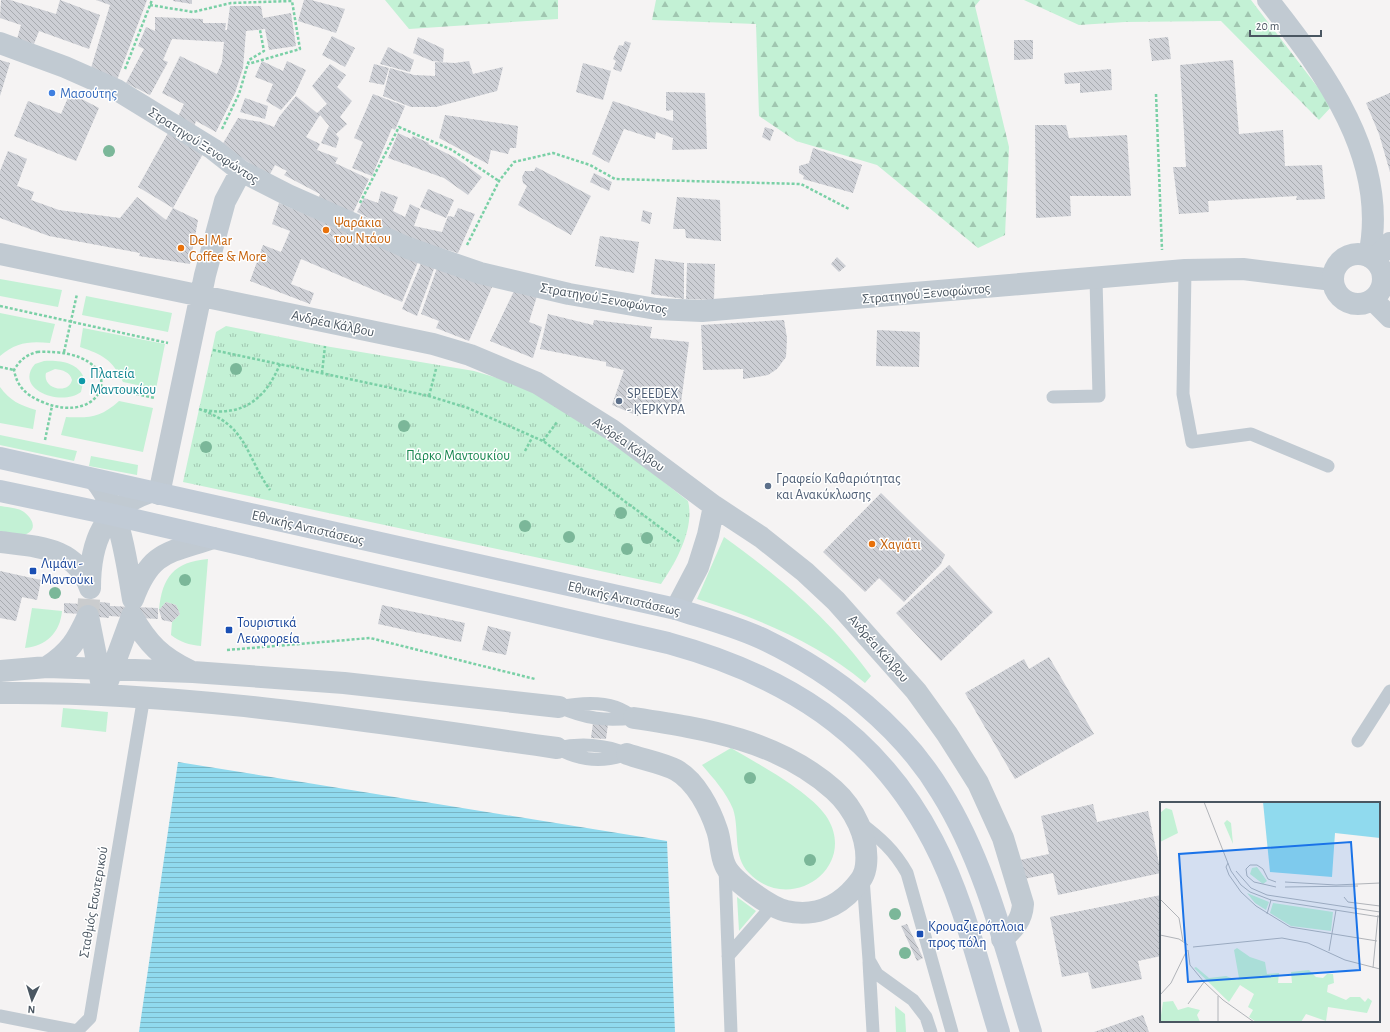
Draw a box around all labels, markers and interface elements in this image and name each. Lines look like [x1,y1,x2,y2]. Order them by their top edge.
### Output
scale bar [1250,12,1321,38]
text: 20 m [1256,20,1279,32]
place label: Μασούτης [60,87,118,101]
marker: Μασούτης [47,88,57,98]
street label: Στρατηγού Ξενοφώντος [146,105,262,187]
place label: Ψαράκια του Ντάου [333,216,391,246]
marker: Ψαράκια του Ντάου [321,225,331,235]
place label: Del Mar Coffee & More [189,234,267,264]
marker: Del Mar Coffee & More [176,243,186,253]
street label: Στρατηγού Ξενοφώντος [539,281,669,317]
street label: Στρατηγού Ξενοφώντος [861,281,991,307]
street label: Ανδρέα Κάλβου [290,308,376,340]
place label: Πλατεία Μαντουκίου [90,367,156,397]
marker: Πλατεία Μαντουκίου [77,376,87,386]
place label: SPEEDEX - ΚΕΡΚΥΡΑ [627,387,685,417]
marker: SPEEDEX - ΚΕΡΚΥΡΑ [614,396,624,406]
street label: Ανδρέα Κάλβου [590,415,667,475]
park label: Πάρκο Μαντουκίου [406,449,510,463]
place label: Γραφείο Καθαριότητας και Ανακύκλωσης [776,472,901,502]
marker: Γραφείο Καθαριότητας και Ανακύκλωσης [763,481,773,491]
street label: Εθνικής Αντιστάσεως [250,508,366,548]
place label: Χαγιάτι [880,538,921,552]
marker: Χαγιάτι [867,539,877,549]
place label: Λιμάνι - Μαντούκι [41,557,94,587]
marker: Λιμάνι - Μαντούκι [28,566,38,576]
street label: Εθνικής Αντιστάσεως [566,579,682,619]
street label: Ανδρέα Κάλβου [845,612,911,685]
place label: Τουριστικά Λεωφορεία [237,616,300,646]
marker: Τουριστικά Λεωφορεία [224,625,234,635]
inset map [1160,802,1380,1022]
street label: Σταθμός Εσωτερικού [77,845,111,959]
place label: Κρουαζιερόπλοια προς πόλη [927,920,1024,950]
marker: Κρουαζιερόπλοια προς πόλη [915,929,925,939]
north arrow [12,980,52,1020]
text: N [27,1004,36,1015]

